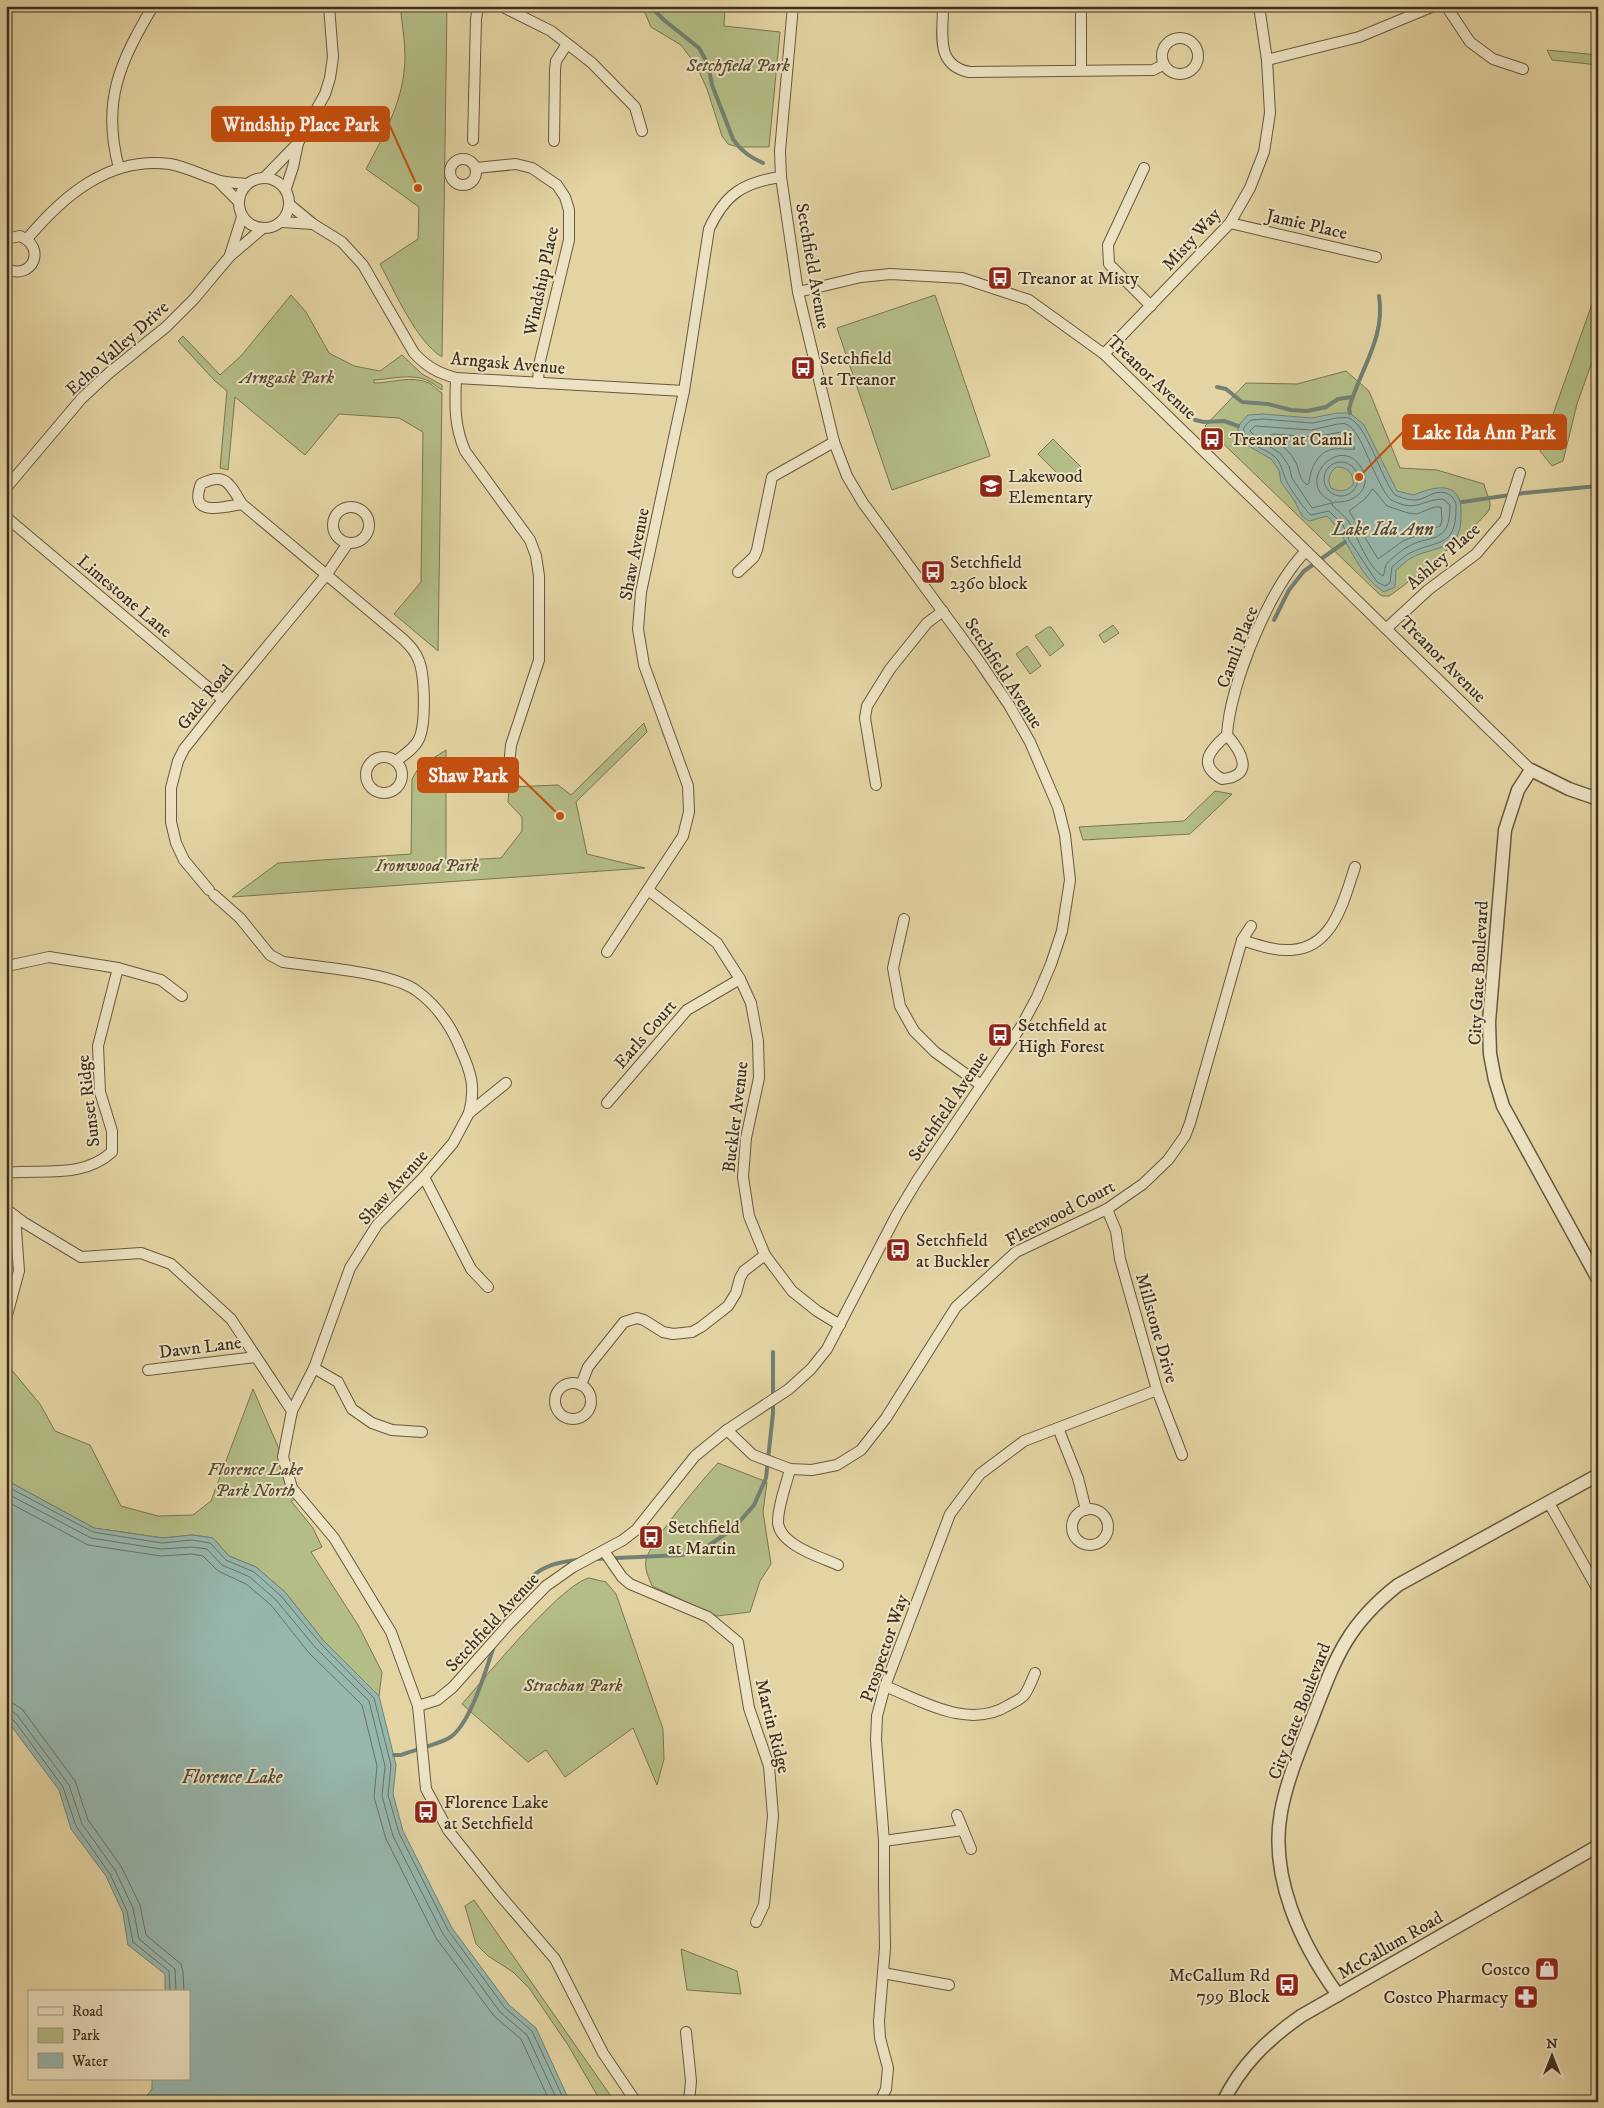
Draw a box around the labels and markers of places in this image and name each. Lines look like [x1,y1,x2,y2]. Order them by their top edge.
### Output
callout: Windship Place Park [212,107,389,141]
bus stop icon: Treanor at Misty [987,265,1013,291]
place label: Treanor at Misty [1018,268,1139,290]
place label: Setchfield at Treanor [820,348,896,391]
bus stop icon: Setchfield at Treanor [790,355,816,381]
callout: Lake Ida Ann Park [1403,415,1566,449]
bus stop icon: Treanor at Camli [1199,426,1225,452]
place label: Treanor at Camli [1230,429,1353,451]
place label: Lakewood Elementary [1008,466,1093,509]
school or university icon: Lakewood Elementary [978,473,1004,499]
place label: Setchfield 2360 block [950,552,1028,595]
bus stop icon: Setchfield 2360 block [920,559,946,585]
callout: Shaw Park [418,758,518,792]
place label: Setchfield at High Forest [1018,1015,1107,1058]
bus stop icon: Setchfield at High Forest [987,1022,1013,1048]
place label: Setchfield at Buckler [916,1230,990,1273]
bus stop icon: Setchfield at Buckler [885,1237,911,1263]
place label: Setchfield at Martin [668,1517,740,1560]
bus stop icon: Setchfield at Martin [638,1524,664,1550]
place label: Florence Lake at Setchfield [444,1792,548,1835]
bus stop icon: Florence Lake at Setchfield [413,1799,439,1825]
shop icon: Costco [1534,1956,1560,1982]
place label: Costco [1481,1959,1530,1981]
place label: McCallum Rd 799 Block [1169,1965,1270,2008]
bus stop icon: McCallum Rd 799 Block [1274,1972,1300,1998]
pharmacy icon: Costco Pharmacy [1513,1984,1539,2010]
place label: Costco Pharmacy [1383,1987,1508,2009]

